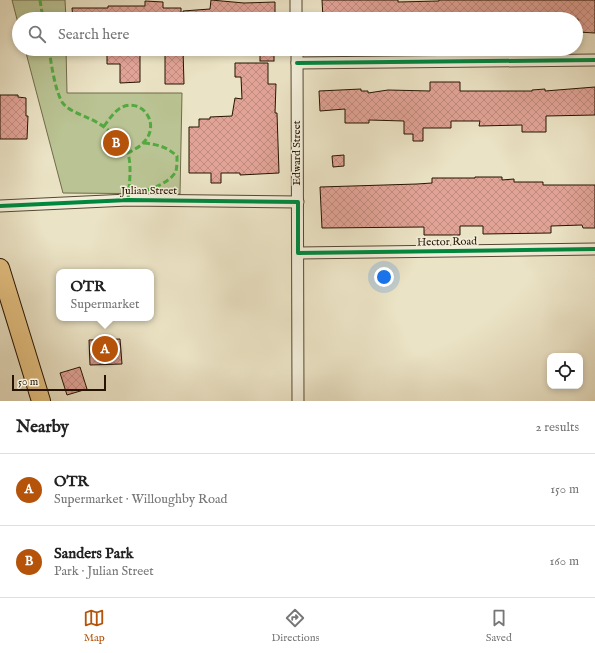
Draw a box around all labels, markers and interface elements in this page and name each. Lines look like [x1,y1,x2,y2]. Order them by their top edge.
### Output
search box [12,12,583,56]
icon: search [26,23,48,45]
text: Search here [58,25,129,44]
street label: Edward Street [290,120,304,186]
pin: B [103,128,129,158]
street label: Julian Street [119,184,177,198]
street label: Hector Road [417,234,477,250]
your location [374,267,394,287]
popup [56,269,154,321]
text: OTR [71,277,105,296]
text: Supermarket [71,296,139,313]
pin: A [92,334,118,364]
map controls [547,353,583,389]
button: locate [547,353,583,389]
scale bar [12,373,106,392]
text: 50 m [18,375,38,389]
text: Nearby [16,417,69,438]
text: 2 results [535,419,579,436]
text: OTR [54,472,89,491]
text: A [25,481,33,498]
text: 150 m [550,481,579,498]
text: Supermarket · Willoughby Road [54,491,227,508]
text: Sanders Park [54,544,134,563]
text: B [25,553,33,570]
text: 160 m [549,553,579,570]
text: Park · Julian Street [54,563,154,580]
tab: Map [83,607,105,645]
tab: Directions [272,607,319,645]
tab: Saved [486,607,512,645]

